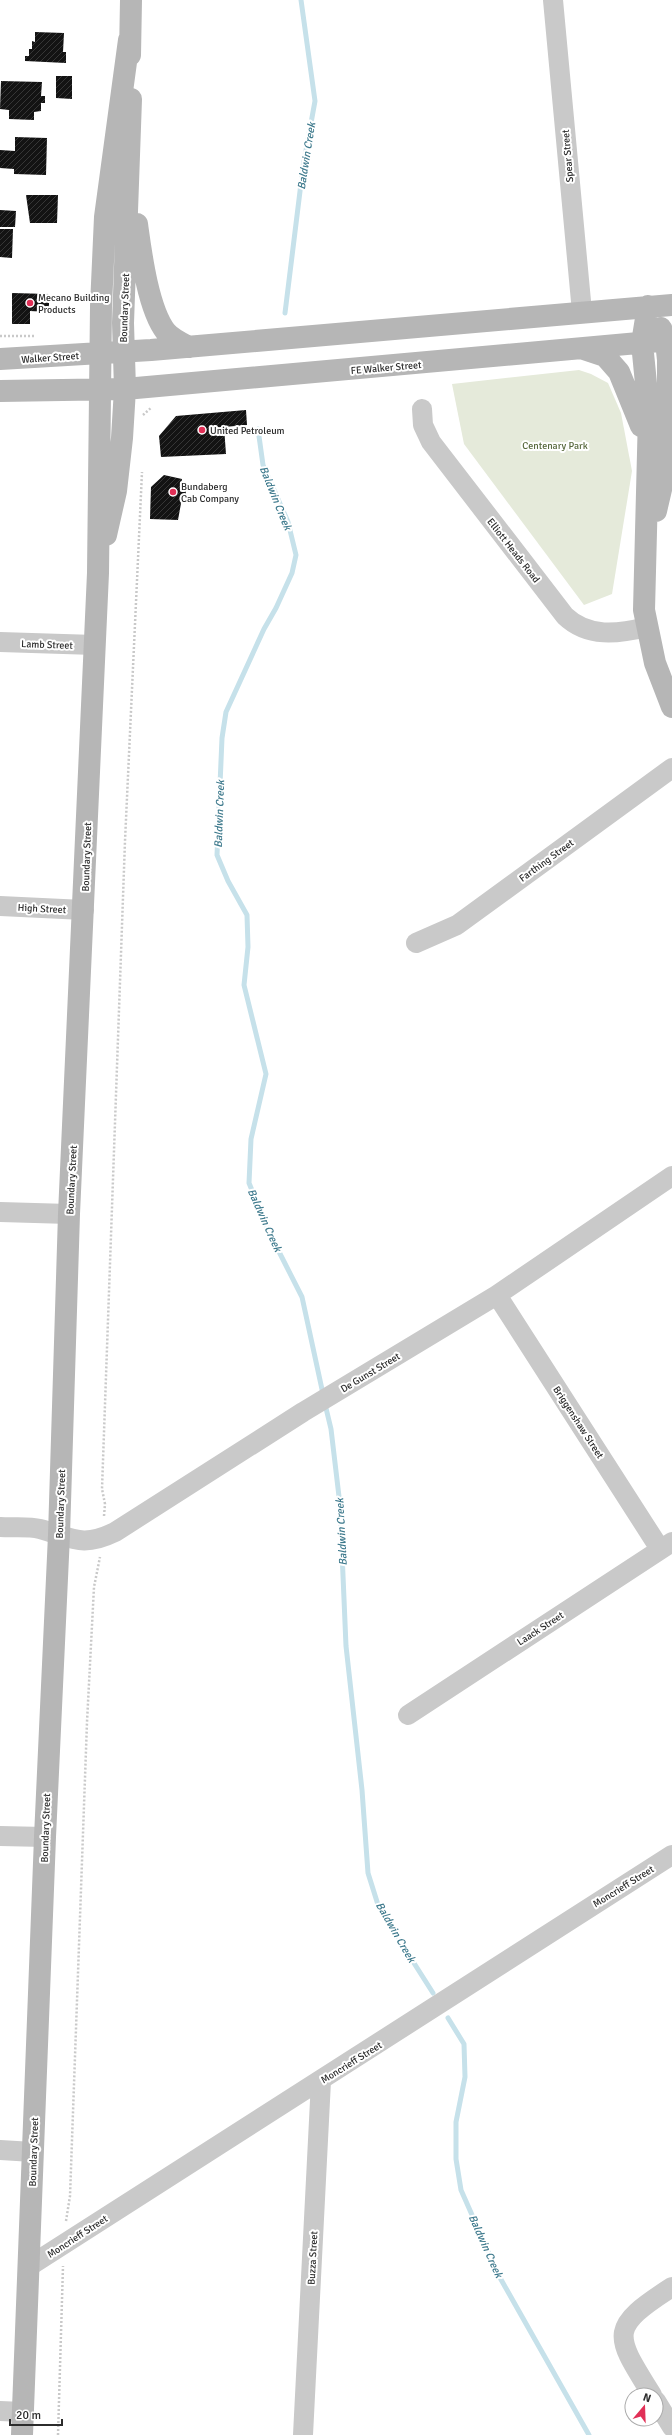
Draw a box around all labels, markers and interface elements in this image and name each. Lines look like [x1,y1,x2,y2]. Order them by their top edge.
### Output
water label: Baldwin Creek [295,120,318,191]
street label: Spear Street [560,129,576,183]
street label: Boundary Street [118,273,132,343]
place label: Mecano Building Products [38,292,110,316]
marker: Mecano Building Products [25,298,35,308]
street label: Walker Street [21,350,80,366]
street label: FE Walker Street [350,359,422,377]
marker: United Petroleum [197,425,207,435]
place label: United Petroleum [210,425,285,437]
park label: Centenary Park [522,440,588,452]
water label: Baldwin Creek [257,464,295,533]
place label: Bundaberg Cab Company [181,481,239,505]
marker: Bundaberg Cab Company [168,487,178,497]
street label: Elliott Heads Road [484,516,542,585]
street label: Lamb Street [21,638,73,652]
water label: Baldwin Creek [212,778,227,848]
street label: Boundary Street [80,822,94,892]
street label: Farthing Street [517,837,577,885]
street label: High Street [17,902,67,916]
street label: Boundary Street [64,1145,80,1215]
water label: Baldwin Creek [245,1187,285,1255]
street label: De Gunst Street [339,1350,403,1395]
street label: Briggenshaw Street [550,1384,606,1461]
street label: Boundary Street [54,1469,68,1539]
water label: Baldwin Creek [333,1496,350,1566]
street label: Laack Street [515,1609,567,1648]
street label: Boundary Street [39,1793,53,1863]
street label: Moncrieff Street [591,1863,657,1910]
water label: Baldwin Creek [373,1900,419,1966]
street label: Moncrieff Street [319,2039,385,2086]
street label: Boundary Street [27,2117,41,2187]
street label: Moncrieff Street [45,2213,110,2261]
water label: Baldwin Creek [466,2213,506,2281]
street label: Buzza Street [306,2230,320,2285]
north arrow [624,2387,664,2427]
text: N [641,2391,653,2405]
scale bar [10,2401,62,2427]
text: 20 m [16,2408,41,2423]

